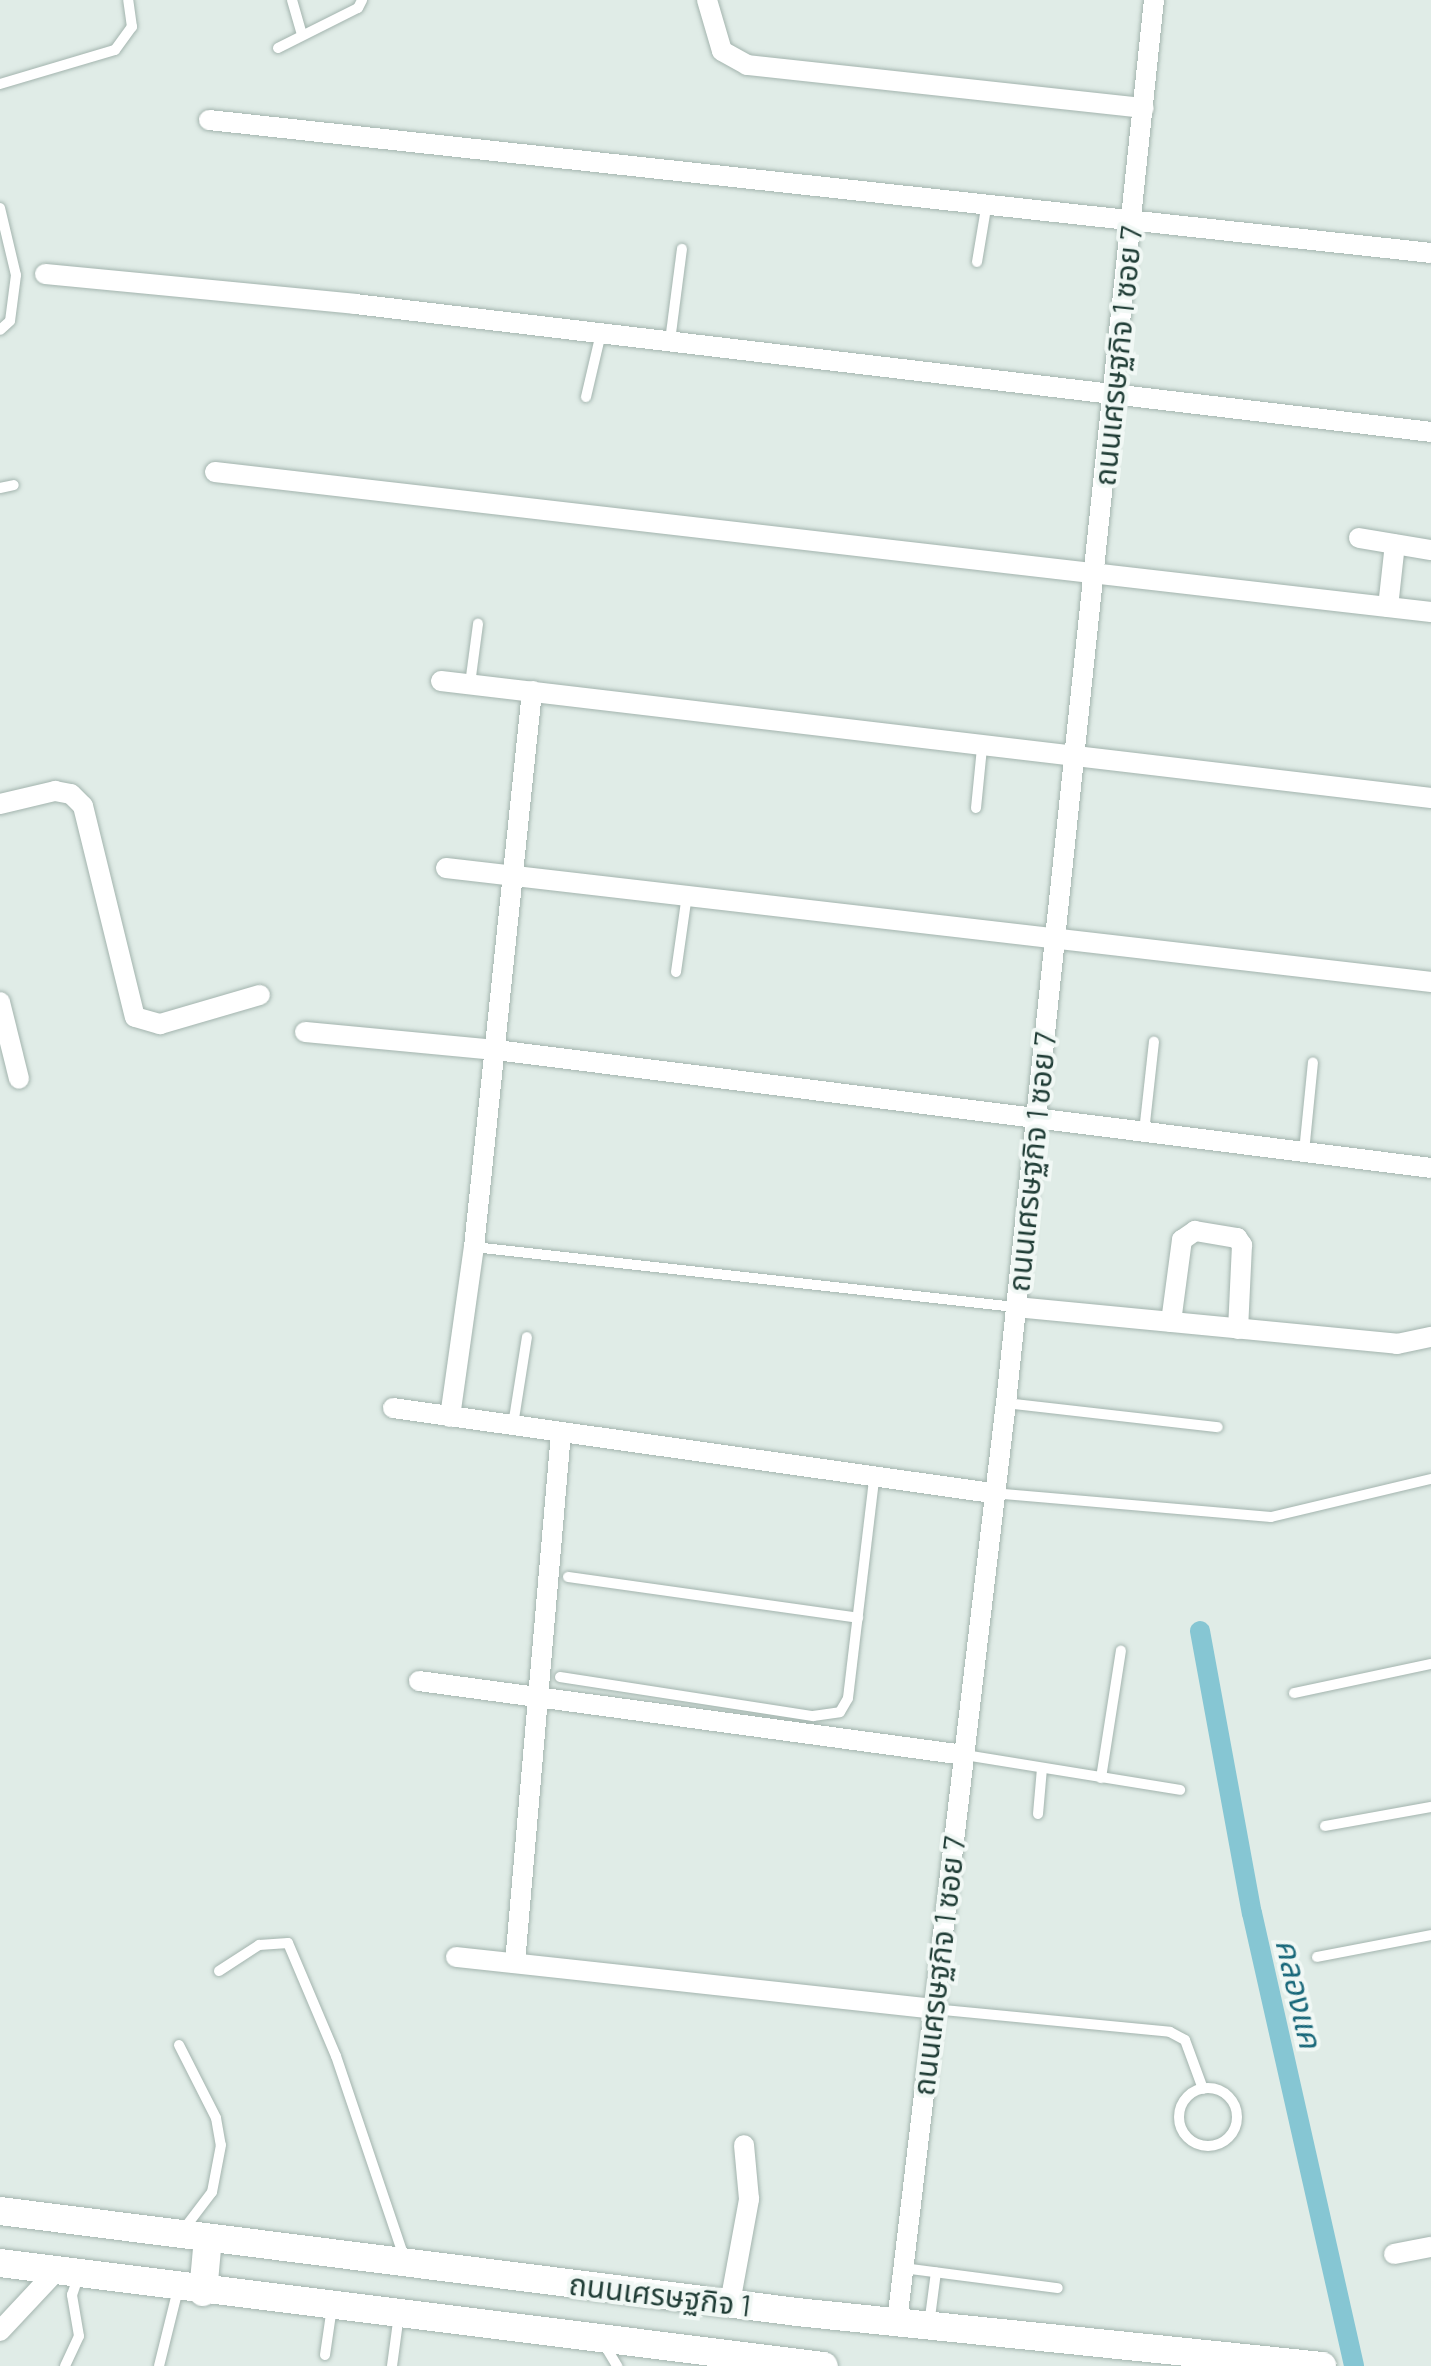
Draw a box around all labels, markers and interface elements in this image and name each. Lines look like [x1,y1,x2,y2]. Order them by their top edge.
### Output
street label: ถนนเศรษฐกิจ 1 ซอย 7 [1085,224,1149,488]
street label: ถนนเศรษฐกิจ 1 ซอย 7 [999,1030,1063,1294]
street label: ถนนเศรษฐกิจ 1 ซอย 7 [904,1834,972,2098]
water label: คลองแค [1269,1935,1331,2051]
street label: ถนนเศรษฐกิจ 1 [567,2265,753,2323]

